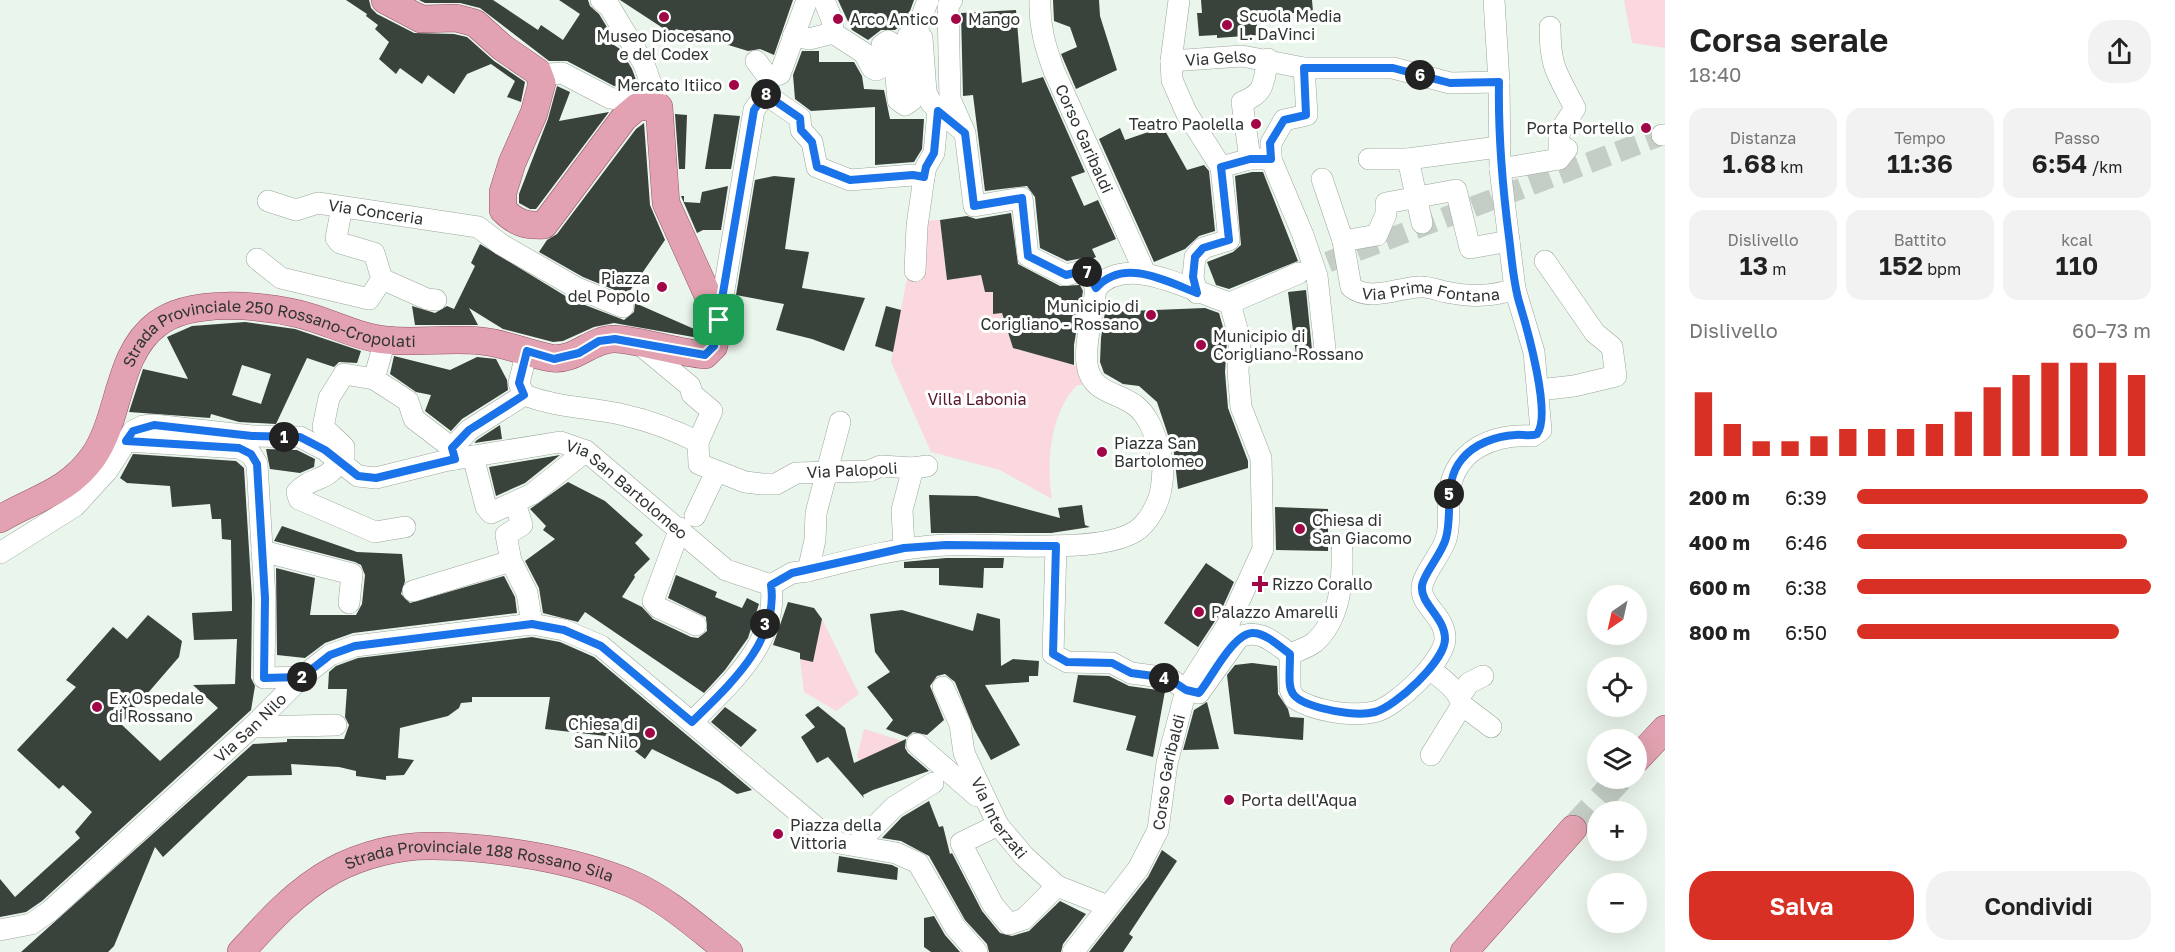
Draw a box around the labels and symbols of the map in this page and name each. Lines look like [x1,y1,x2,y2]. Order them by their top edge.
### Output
place label: Scuola Media L. DaVinci [1239,6,1342,44]
place label: Arco Antico [850,9,939,29]
place label: Mango [968,9,1020,29]
marker: Museo Diocesano e del Codex [657,10,671,24]
marker: Arco Antico [831,12,845,26]
marker: Mango [949,12,963,26]
marker: Scuola Media L. DaVinci [1220,18,1234,32]
place label: Museo Diocesano e del Codex [597,26,731,64]
street label: Via Gelso [1184,46,1258,70]
pin: 6 [1405,60,1435,90]
place label: Mercato Itiico [617,75,722,95]
marker: Mercato Itiico [727,78,741,92]
pin: 8 [751,79,781,109]
street label: Corso Garibaldi [1051,81,1118,196]
place label: Teatro Paolella [1129,114,1244,134]
marker: Teatro Paolella [1249,117,1263,131]
place label: Porta Portello [1526,118,1634,138]
marker: Porta Portello [1639,121,1653,135]
street label: Via Conceria [327,195,425,229]
pin: 7 [1072,257,1102,287]
place label: Piazza del Popolo [568,268,650,306]
street label: Via Prima Fontana [1360,277,1501,305]
marker: Piazza del Popolo [655,280,669,294]
pin [693,294,744,345]
street label: Strada Provinciale 250 Rossano-Cropolati [118,296,416,370]
place label: Municipio di Corigliano - Rossano [980,296,1139,334]
marker: Municipio di Corigliano - Rossano [1144,308,1158,322]
place label: Municipio di Corigliano-Rossano [1213,326,1364,364]
marker: Municipio di Corigliano-Rossano [1194,338,1208,352]
park label: Villa Labonia [927,389,1027,409]
pin: 1 [269,422,299,452]
place label: Piazza San Bartolomeo [1114,433,1204,471]
street label: Via San Bartolomeo [563,435,692,543]
marker: Piazza San Bartolomeo [1095,445,1109,459]
street label: Via Palopoli [806,458,898,482]
pin: 5 [1434,479,1464,509]
place label: Chiesa di San Giacomo [1312,510,1412,548]
marker: Chiesa di San Giacomo [1293,522,1307,536]
place label: Rizzo Corallo [1272,574,1373,594]
marker: Rizzo Corallo [1253,577,1267,591]
north arrow [1587,585,1647,645]
place label: Palazzo Amarelli [1211,602,1338,622]
marker: Palazzo Amarelli [1192,605,1206,619]
pin: 3 [750,609,780,639]
pin: 2 [287,662,317,692]
pin: 4 [1149,663,1179,693]
place label: Ex Ospedale di Rossano [109,688,204,726]
street label: Via San Nilo [210,689,290,767]
marker: Ex Ospedale di Rossano [90,700,104,714]
street label: Corso Garibaldi [1148,712,1189,831]
place label: Chiesa di San Nilo [568,714,638,752]
marker: Chiesa di San Nilo [643,726,657,740]
street label: Via Interzati [967,774,1032,863]
place label: Porta dell'Aqua [1241,790,1357,810]
marker: Porta dell'Aqua [1222,793,1236,807]
place label: Piazza della Vittoria [790,815,882,853]
marker: Piazza della Vittoria [771,827,785,841]
street label: Strada Provinciale 188 Rossano Sila [341,836,616,886]

